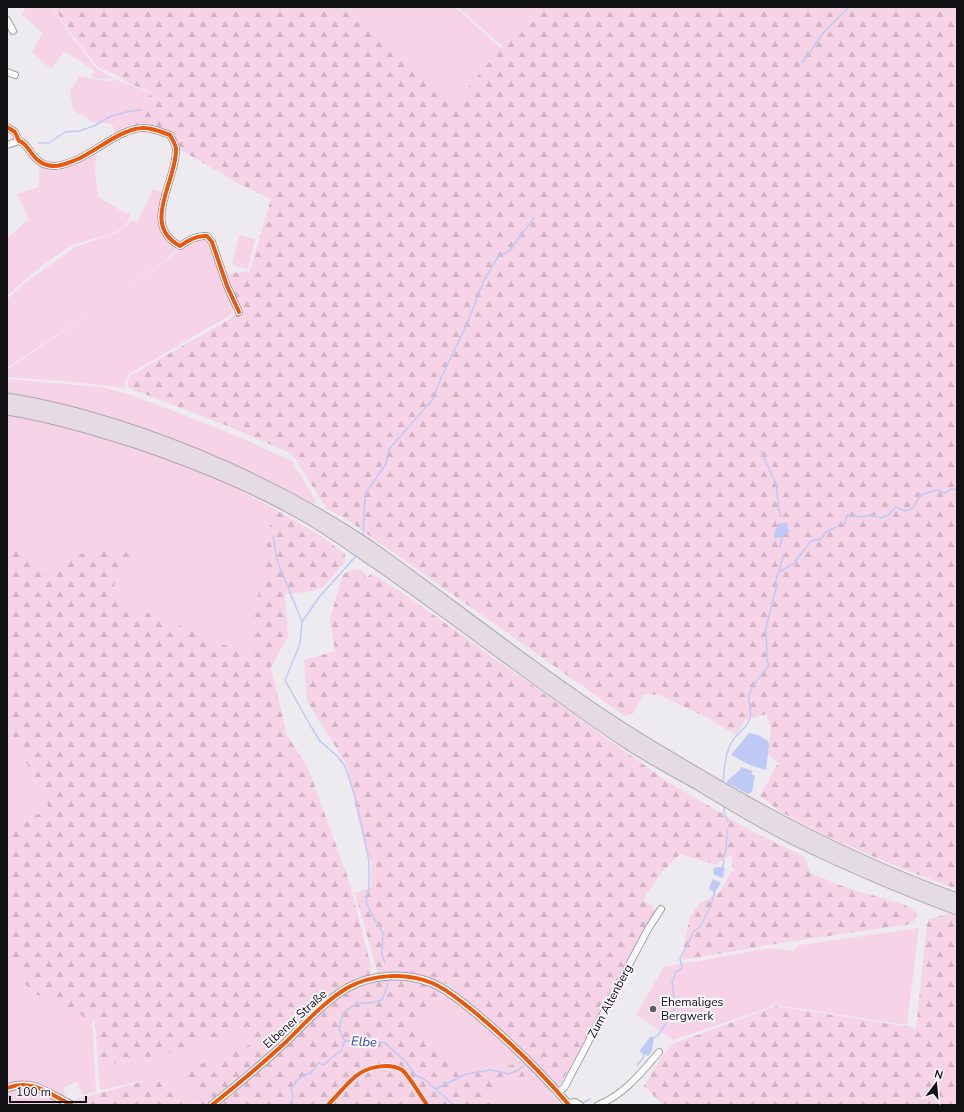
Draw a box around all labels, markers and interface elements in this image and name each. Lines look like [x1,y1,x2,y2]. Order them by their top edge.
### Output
street label: Zum Altenberg [584,961,636,1041]
street label: Elbener Straße [260,986,330,1052]
place label: Ehemaliges Bergwerk [661,994,724,1024]
marker: Ehemaliges Bergwerk [648,1004,658,1014]
water label: Elbe [351,1032,377,1052]
north arrow [916,1064,956,1104]
text: N [933,1067,945,1083]
scale bar [10,1078,86,1104]
text: 100 m [16,1084,51,1100]

